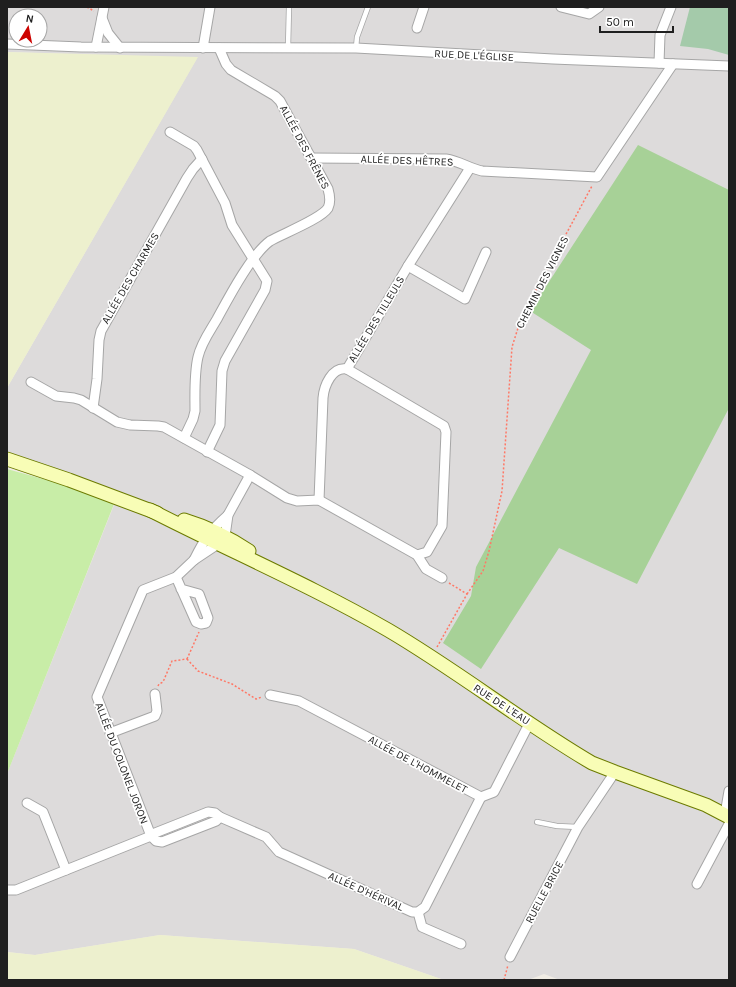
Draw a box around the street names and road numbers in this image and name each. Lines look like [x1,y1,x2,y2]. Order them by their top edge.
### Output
street label: RUE DE L'ÉGLISE [434,45,514,64]
street label: ALLÉE DES FRÊNES [277,102,334,191]
street label: ALLÉE DES HÊTRES [360,150,454,169]
street label: ALLÉE DES CHARMES [97,229,162,326]
street label: CHEMIN DES VIGNES [513,234,571,331]
street label: ALLÉE DES TILLEULS [344,273,407,365]
street label: RUE DE L'EAU [471,681,533,728]
street label: ALLÉE DU COLONEL JORON [92,700,153,826]
street label: ALLÉE DE L'HOMMELET [366,731,471,796]
street label: RUELLE BRICE [523,859,566,926]
street label: ALLÉE D'HÉRIVAL [326,867,407,914]

